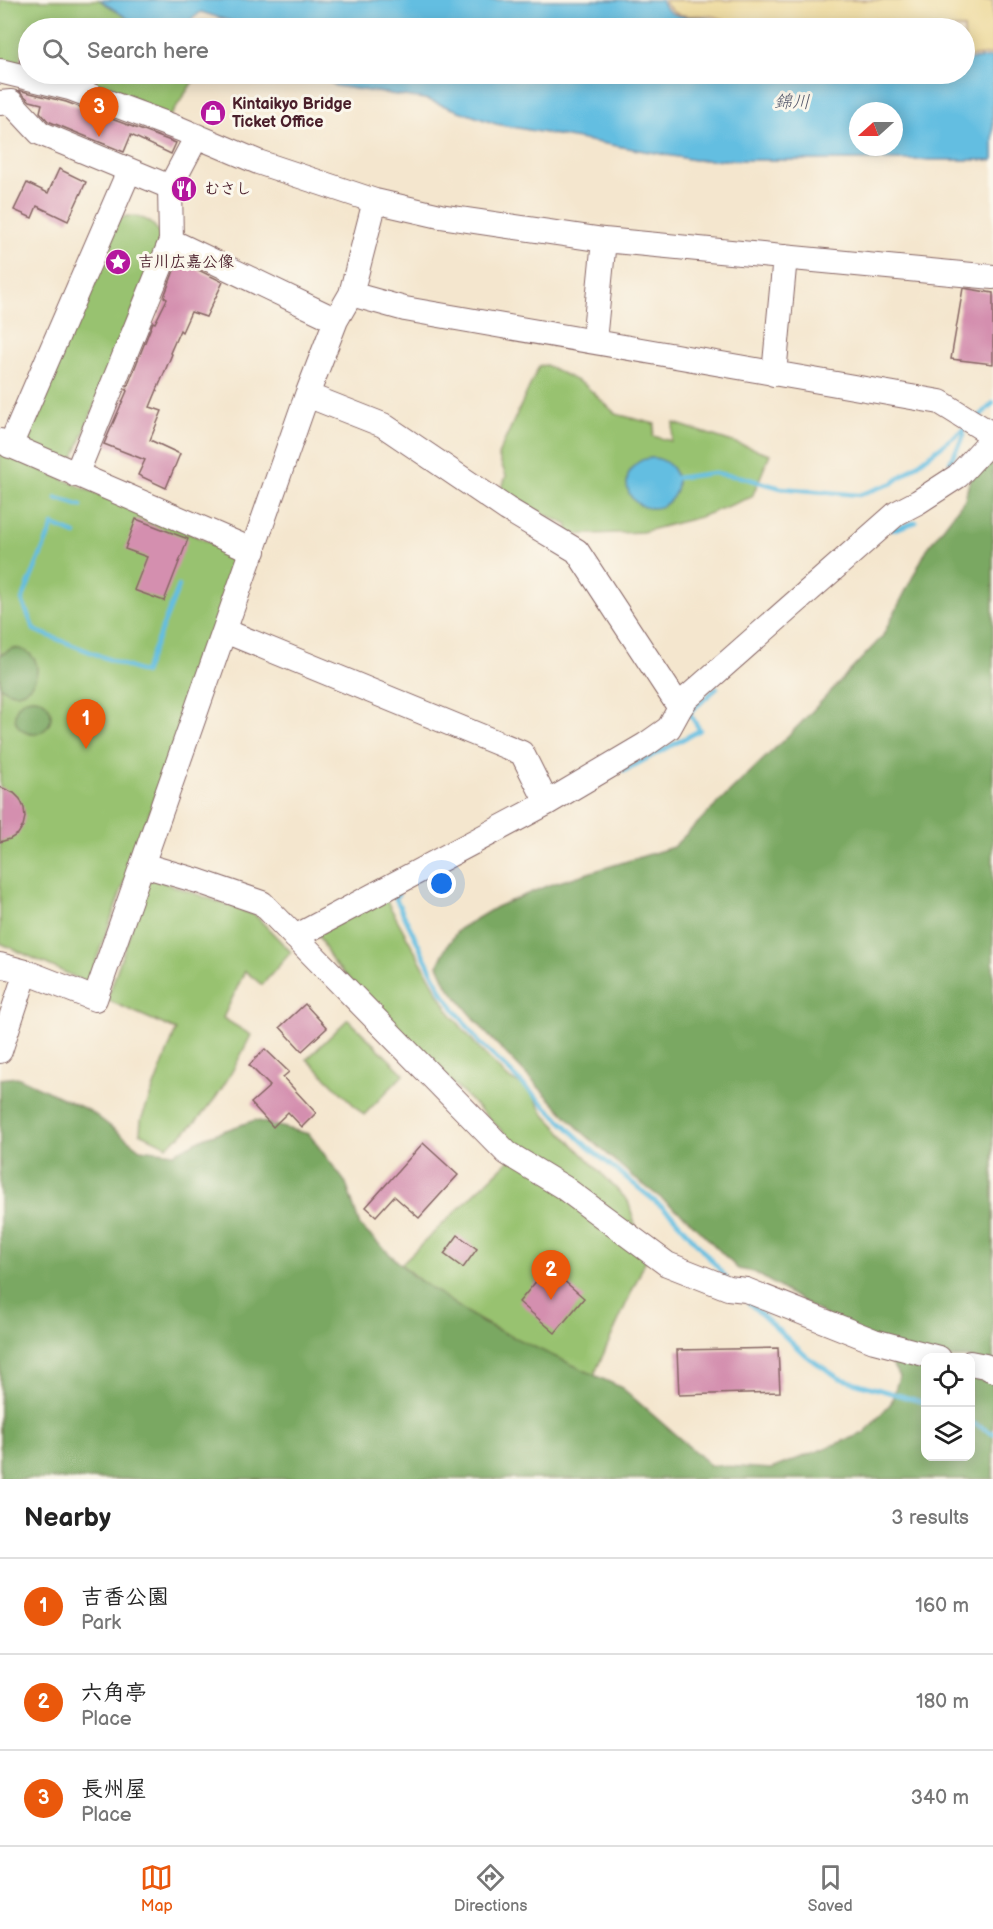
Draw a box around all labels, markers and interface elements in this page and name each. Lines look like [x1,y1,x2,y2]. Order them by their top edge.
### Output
search box [18,18,975,84]
icon: search [39,35,72,68]
text: Search here [87,38,209,65]
pin: 3 [80,88,118,137]
water label: 錦川 [774,91,810,113]
place label: Kintaikyo Bridge Ticket Office [232,95,352,132]
shop icon: Kintaikyo Bridge Ticket Office [198,98,228,128]
north arrow [849,102,903,156]
restaurant icon: むさし [169,174,199,204]
place label: むさし [204,180,252,199]
place icon: 吉川広嘉公像 [103,247,133,277]
place label: 吉川広嘉公像 [138,253,234,272]
pin: 1 [66,700,106,749]
your location [427,869,456,898]
pin: 2 [532,1250,570,1300]
map controls [921,1353,975,1461]
button: locate [921,1353,975,1407]
button: layers [921,1407,975,1461]
text: Nearby [24,1503,111,1534]
text: 3 results [891,1506,969,1530]
text: 吉香公園 [81,1584,169,1611]
text: 1 [39,1594,48,1618]
text: 160 m [915,1594,969,1618]
text: Park [81,1611,121,1635]
text: 六角亭 [81,1680,147,1707]
text: 2 [38,1690,49,1714]
text: 180 m [916,1690,969,1714]
text: Place [81,1707,132,1731]
text: 長州屋 [81,1776,147,1803]
text: 3 [38,1786,49,1810]
text: 340 m [911,1786,969,1810]
text: Place [81,1803,132,1827]
tab: Map [140,1861,173,1916]
tab: Directions [454,1861,527,1916]
tab: Saved [808,1861,853,1916]

